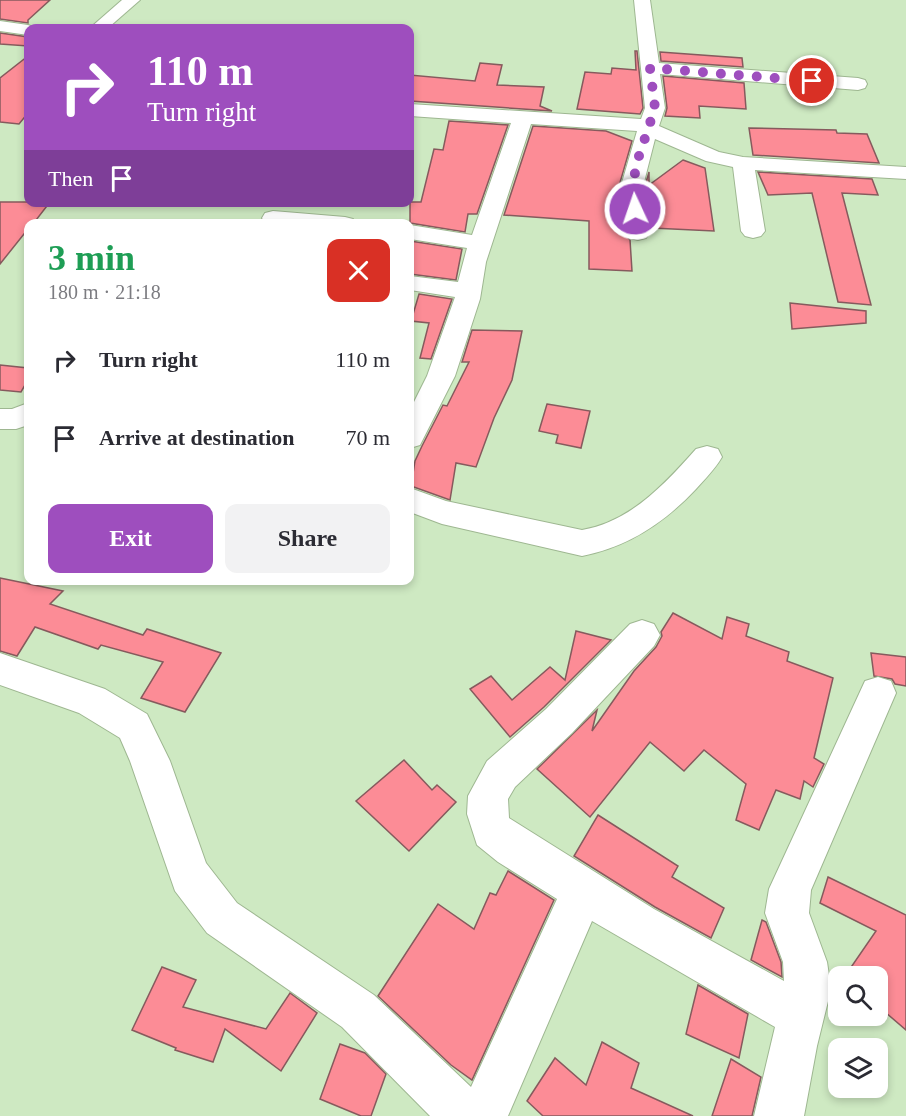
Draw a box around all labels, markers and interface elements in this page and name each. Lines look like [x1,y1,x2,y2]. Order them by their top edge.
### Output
icon: right [48,48,126,126]
text: 110 m [147,48,253,94]
pin [786,55,837,106]
icon: arrive [795,64,828,97]
text: Turn right [147,97,256,127]
icon: arrive [105,162,138,195]
text: Then [48,166,93,191]
position arrow [603,177,667,241]
text: 3 min [48,238,135,278]
button: close [327,239,390,302]
text: 180 m · 21:18 [48,281,161,303]
icon: right [48,344,81,377]
text: Turn right [99,347,198,372]
text: 110 m [335,347,390,372]
icon: arrive [48,422,81,455]
text: Arrive at destination [99,425,295,450]
text: 70 m [345,425,390,450]
button: Exit [48,504,213,573]
button: Share [225,504,390,573]
map controls [828,966,888,1098]
button: search [828,966,888,1026]
button: layers [828,1038,888,1098]

